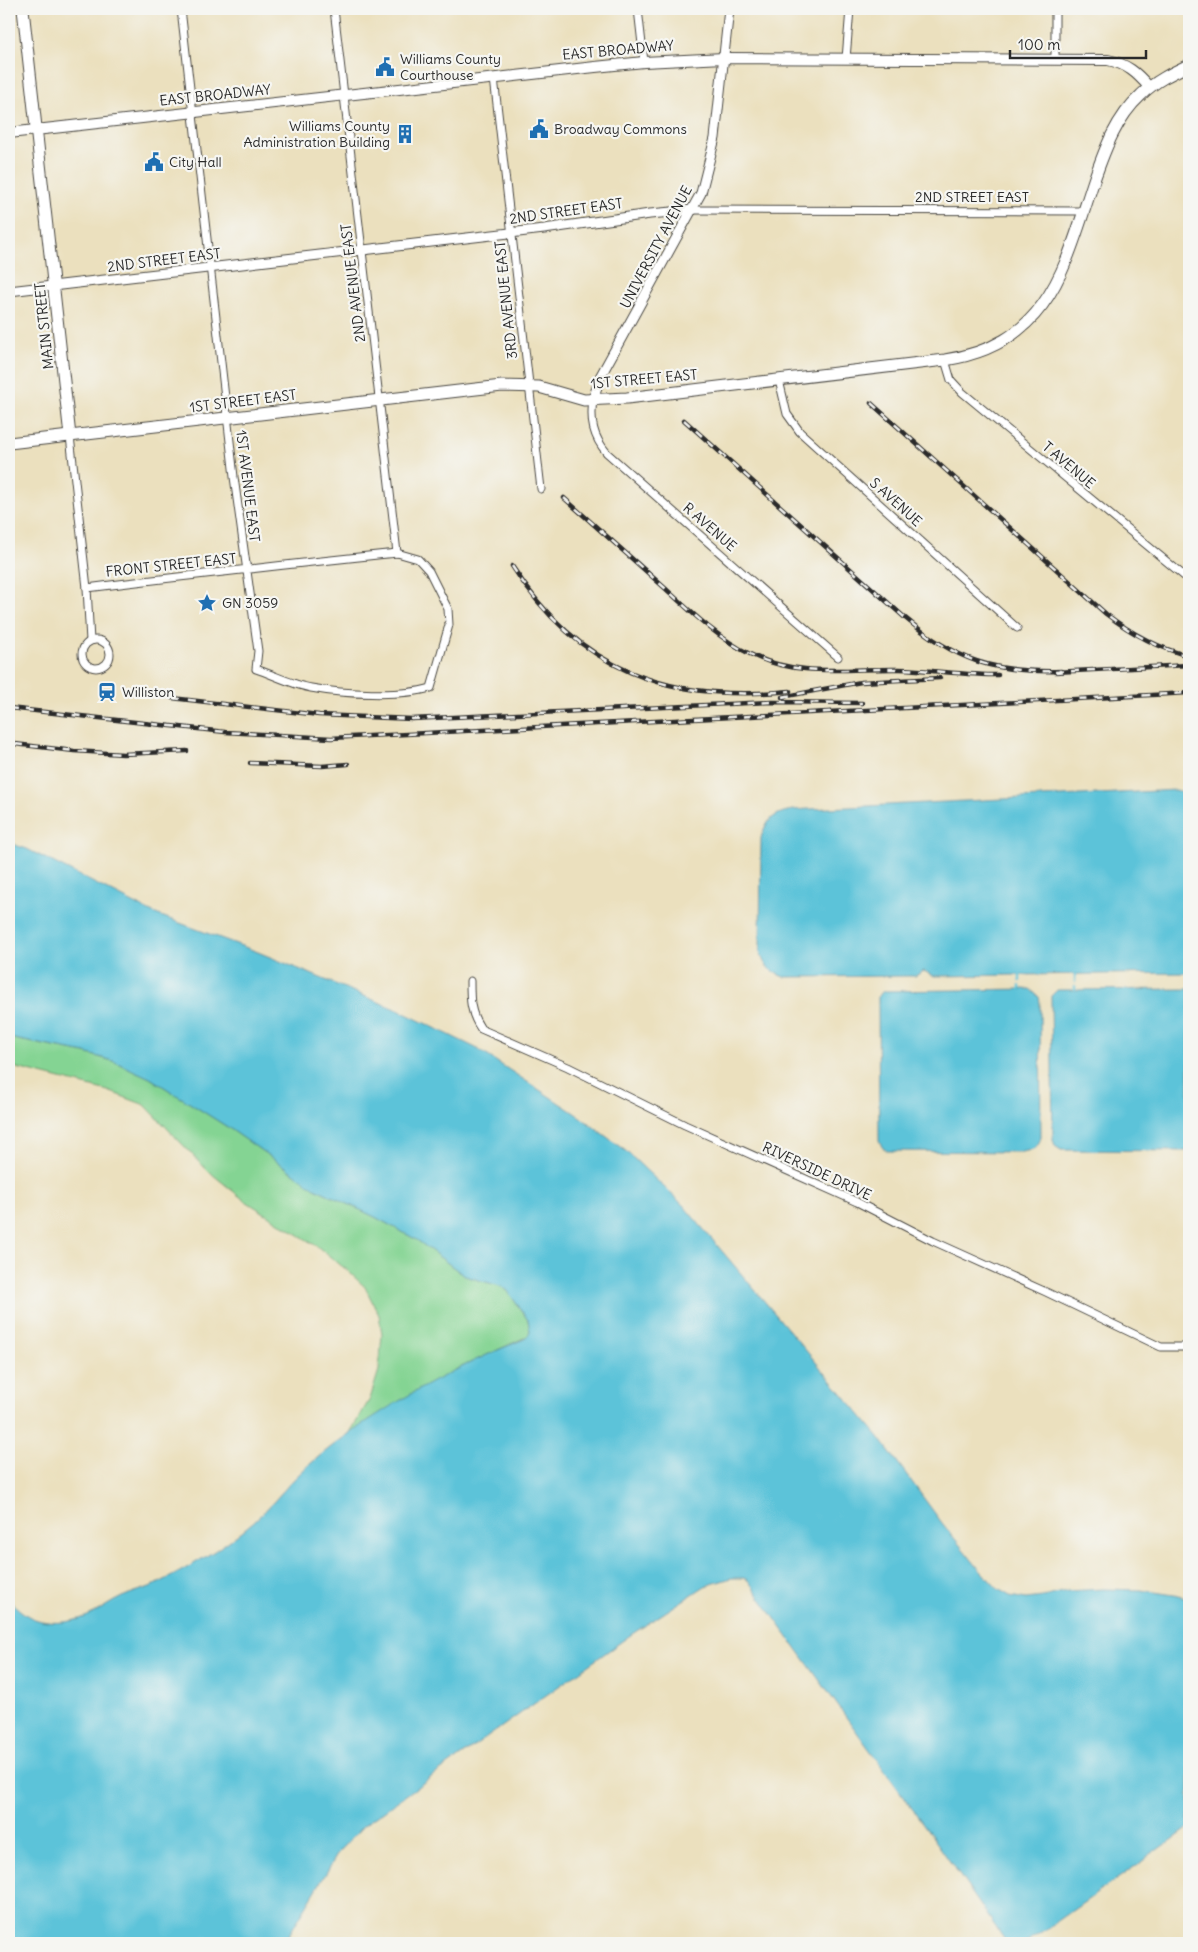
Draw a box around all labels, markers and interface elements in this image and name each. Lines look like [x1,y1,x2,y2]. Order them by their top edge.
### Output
scale bar [1010,28,1147,60]
text: 100 m [1018,35,1060,54]
street label: EAST BROADWAY [561,36,675,64]
place label: Williams County Courthouse [400,50,501,84]
public building icon: Williams County Courthouse [374,56,396,78]
street label: EAST BROADWAY [158,80,272,110]
place label: Williams County Administration Building [243,117,390,151]
public building icon: Broadway Commons [528,118,550,140]
place label: Broadway Commons [554,120,687,138]
building icon: Williams County Administration Building [394,123,416,145]
public building icon: City Hall [143,151,165,173]
place label: City Hall [169,153,222,171]
street label: UNIVERSITY AVENUE [616,182,696,312]
street label: 2ND STREET EAST [915,188,1029,206]
street label: 2ND STREET EAST [508,194,624,228]
street label: 2ND AVENUE EAST [337,223,369,343]
street label: 3RD AVENUE EAST [491,240,521,360]
street label: 2ND STREET EAST [106,244,222,276]
street label: MAIN STREET [30,282,58,370]
street label: 1ST STREET EAST [590,365,698,393]
street label: 1ST STREET EAST [189,386,297,416]
street label: 1ST AVENUE EAST [232,429,264,543]
street label: T AVENUE [1039,438,1099,492]
street label: S AVENUE [866,474,926,530]
street label: R AVENUE [679,499,741,555]
street label: FRONT STREET EAST [105,549,237,581]
place icon: GN 3059 [196,592,218,614]
place label: GN 3059 [222,594,278,612]
station icon: Williston [96,681,118,703]
place label: Williston [122,683,174,701]
street label: RIVERSIDE DRIVE [760,1138,874,1204]

